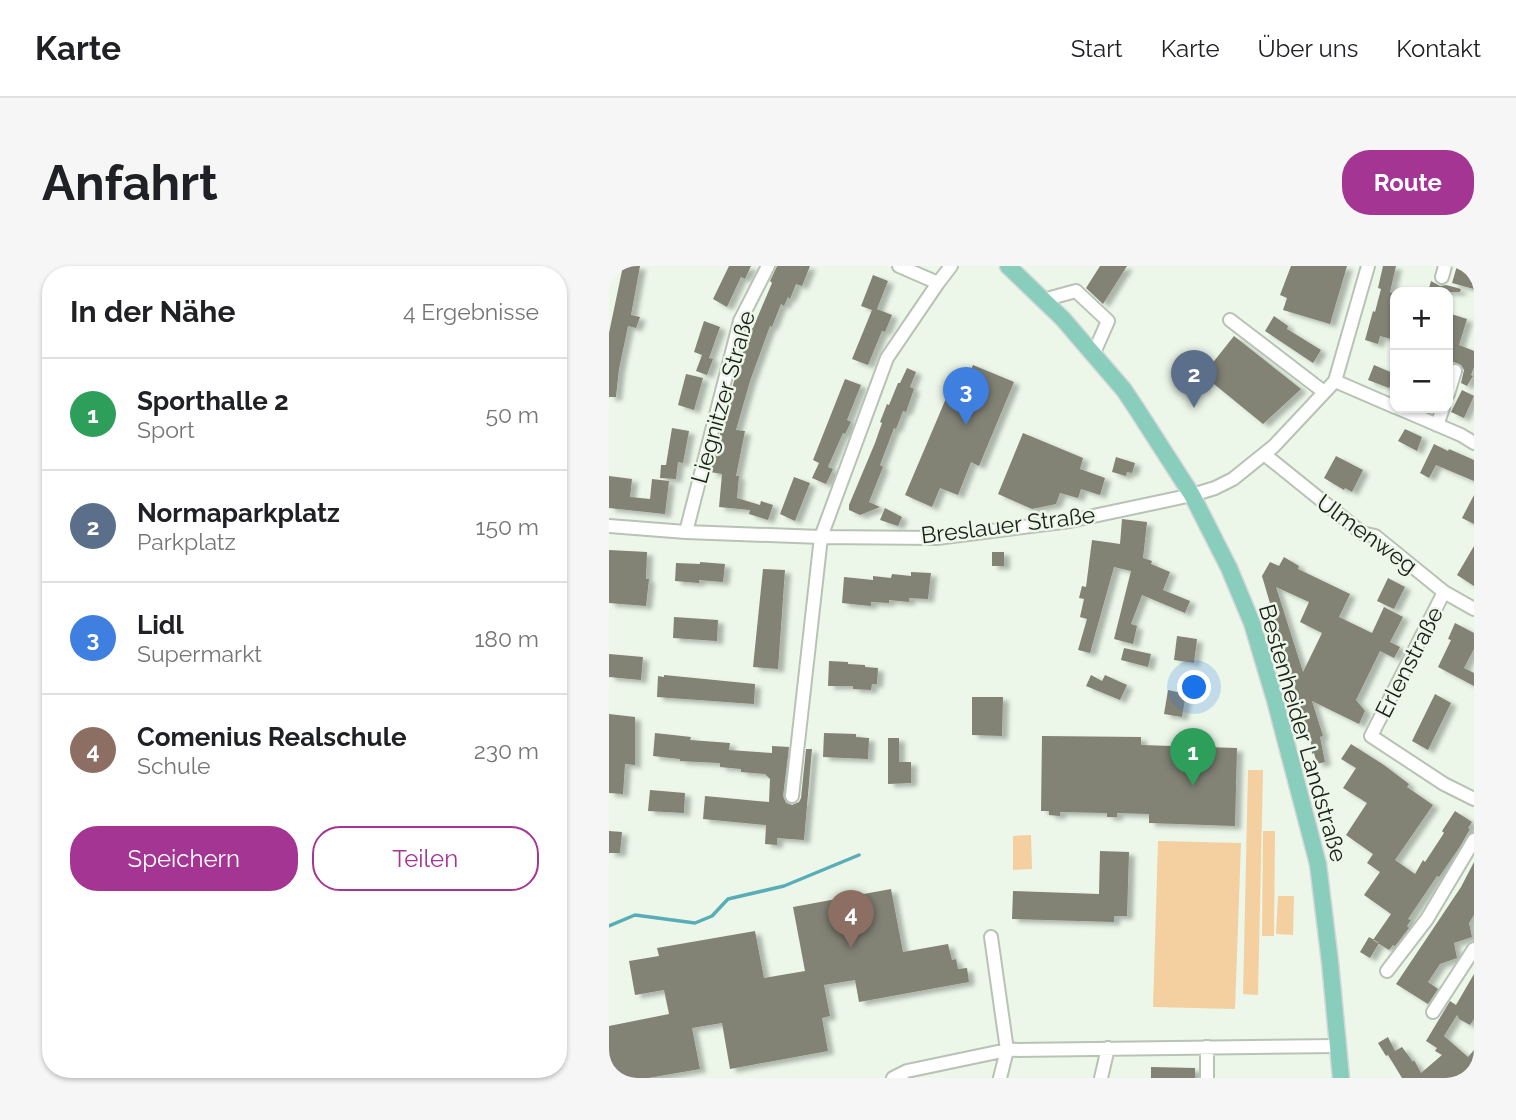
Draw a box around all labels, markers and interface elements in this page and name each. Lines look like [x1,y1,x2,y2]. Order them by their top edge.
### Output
text: Karte [35,29,121,68]
text: Start [1071,34,1123,63]
text: Karte [1161,34,1220,63]
text: Über uns [1258,34,1358,63]
text: Kontakt [1396,34,1481,63]
button: Route [1342,150,1474,215]
text: Anfahrt [42,154,218,211]
map controls [1390,287,1453,413]
button: + [1390,287,1453,350]
text: In der Nähe [70,294,235,329]
text: 4 Ergebnisse [403,298,539,325]
street label: Liegnitzer Straße [685,307,760,486]
pin: 2 [1171,350,1217,408]
button: − [1390,350,1453,413]
pin: 3 [943,367,989,425]
text: Sporthalle 2 [137,386,289,416]
text: 1 [87,401,99,428]
text: 50 m [485,401,539,428]
text: Sport [137,416,195,443]
street label: Ulmenweg [1312,488,1423,579]
text: Normaparkplatz [137,498,340,528]
street label: Breslauer Straße [919,500,1097,549]
text: 2 [87,513,99,540]
text: 150 m [476,513,539,540]
text: Parkplatz [137,528,236,555]
street label: Bestenheider Landstraße [1254,601,1353,865]
street label: Erlenstraße [1369,602,1448,722]
text: Lidl [137,610,184,640]
text: 3 [87,625,99,652]
text: 180 m [474,625,539,652]
text: Supermarkt [137,640,262,667]
your location [1177,670,1211,704]
text: Comenius Realschule [137,722,406,752]
pin: 1 [1170,728,1216,786]
text: 4 [86,737,100,764]
text: 230 m [474,737,539,764]
text: Schule [137,752,210,779]
button: Speichern [70,826,298,891]
button: Teilen [312,826,539,891]
pin: 4 [828,890,874,948]

